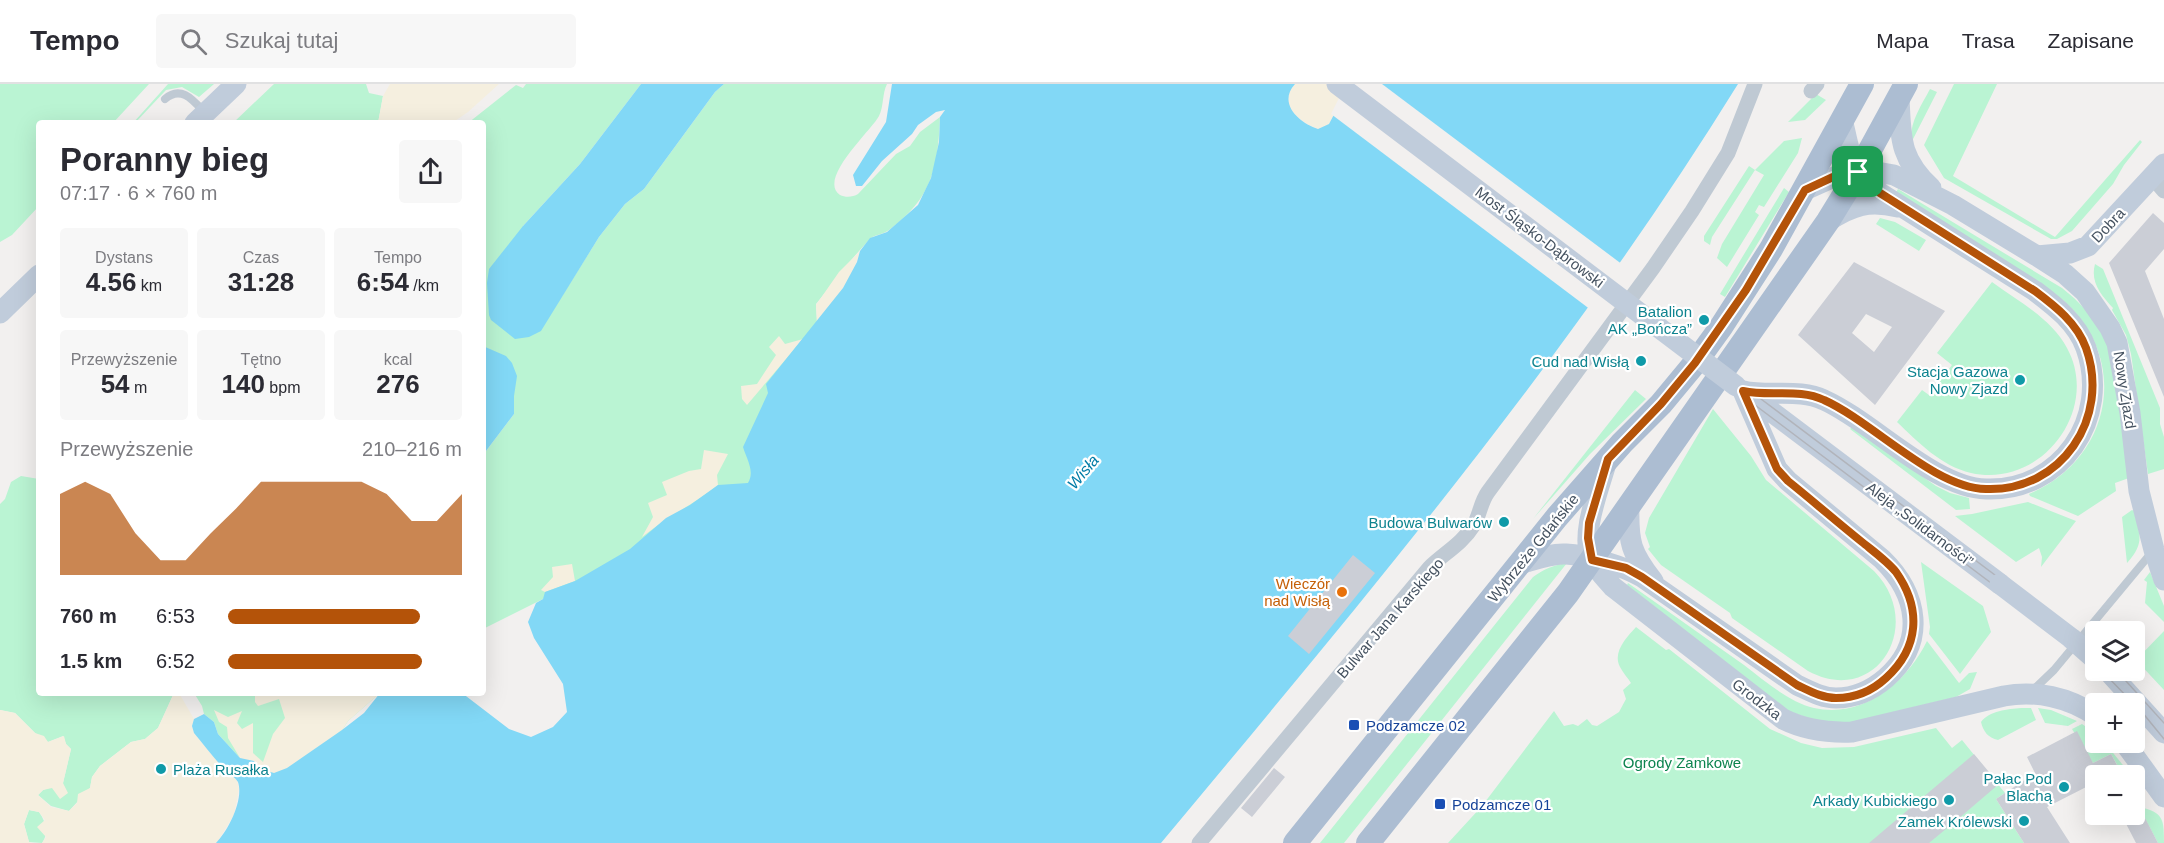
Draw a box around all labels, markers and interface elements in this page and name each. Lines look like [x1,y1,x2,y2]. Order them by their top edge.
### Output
search box [156,14,576,68]
text: Tempo [30,25,120,56]
icon: search [177,25,210,58]
text: Szukaj tutaj [225,28,338,53]
text: Mapa [1876,29,1929,52]
text: Trasa [1962,29,2015,52]
text: Zapisane [2048,29,2134,52]
button: share [399,140,462,203]
text: Poranny bieg [60,141,269,178]
pin [1832,146,1883,197]
icon: arrive [1841,155,1874,188]
text: 07:17 · 6 × 760 m [60,182,217,204]
street label: Most Śląsko-Dąbrowski [1472,183,1608,291]
street label: Dobra [2088,204,2129,246]
text: Dystans [95,249,153,266]
text: Czas [243,249,279,266]
text: Tempo [374,249,422,266]
text: 4.56 [86,267,136,297]
text: 31:28 [228,267,294,297]
text: 6:54 [357,267,409,297]
text: km [136,277,162,294]
text: /km [409,277,439,294]
place label: Batalion AK „Bończa” [1608,303,1692,337]
marker: Batalion AK „Bończa” [1697,313,1711,327]
street label: Nowy Zjazd [2110,350,2140,430]
text: Przewyższenie [71,351,177,368]
text: Tętno [241,351,281,368]
text: kcal [384,351,412,368]
place label: Cud nad Wisłą [1531,353,1630,370]
marker: Cud nad Wisłą [1634,354,1648,368]
place label: Stacja Gazowa Nowy Zjazd [1907,363,2009,397]
text: 54 [101,369,130,399]
text: 140 [222,369,265,399]
text: 276 [376,369,420,399]
marker: Stacja Gazowa Nowy Zjazd [2013,373,2027,387]
text: m [130,379,147,396]
text: bpm [265,379,300,396]
text: Przewyższenie [60,438,193,460]
text: 210–216 m [362,438,462,460]
water label: Wisła [1064,452,1102,492]
street label: Aleja „Solidarności” [1863,478,1977,570]
street label: Wybrzeże Gdańskie [1484,491,1582,605]
place label: Budowa Bulwarów [1369,514,1492,531]
marker: Budowa Bulwarów [1497,515,1511,529]
street label: Bulwar Jana Karskiego [1333,555,1447,681]
place label: Wieczór nad Wisłą [1264,575,1331,609]
marker: Wieczór nad Wisłą [1335,585,1349,599]
text: 760 m [60,605,117,627]
text: 6:53 [156,605,195,627]
map controls [2085,621,2145,825]
button: layers [2085,621,2145,681]
text: 1.5 km [60,650,122,672]
text: 6:52 [156,650,195,672]
street label: Grodzka [1729,675,1785,723]
button: + [2085,693,2145,753]
place label: Podzamcze 02 [1366,717,1465,734]
marker: Podzamcze 02 [1347,718,1361,732]
park label: Ogrody Zamkowe [1623,754,1741,771]
place label: Plaża Rusałka [173,761,270,778]
marker: Plaża Rusałka [154,762,168,776]
button: − [2085,765,2145,825]
place label: Pałac Pod Blachą [1984,770,2053,804]
marker: Pałac Pod Blachą [2057,780,2071,794]
place label: Arkady Kubickiego [1813,792,1937,809]
marker: Arkady Kubickiego [1942,793,1956,807]
place label: Podzamcze 01 [1452,796,1551,813]
marker: Podzamcze 01 [1433,797,1447,811]
place label: Zamek Królewski [1898,813,2012,830]
marker: Zamek Królewski [2017,814,2031,828]

